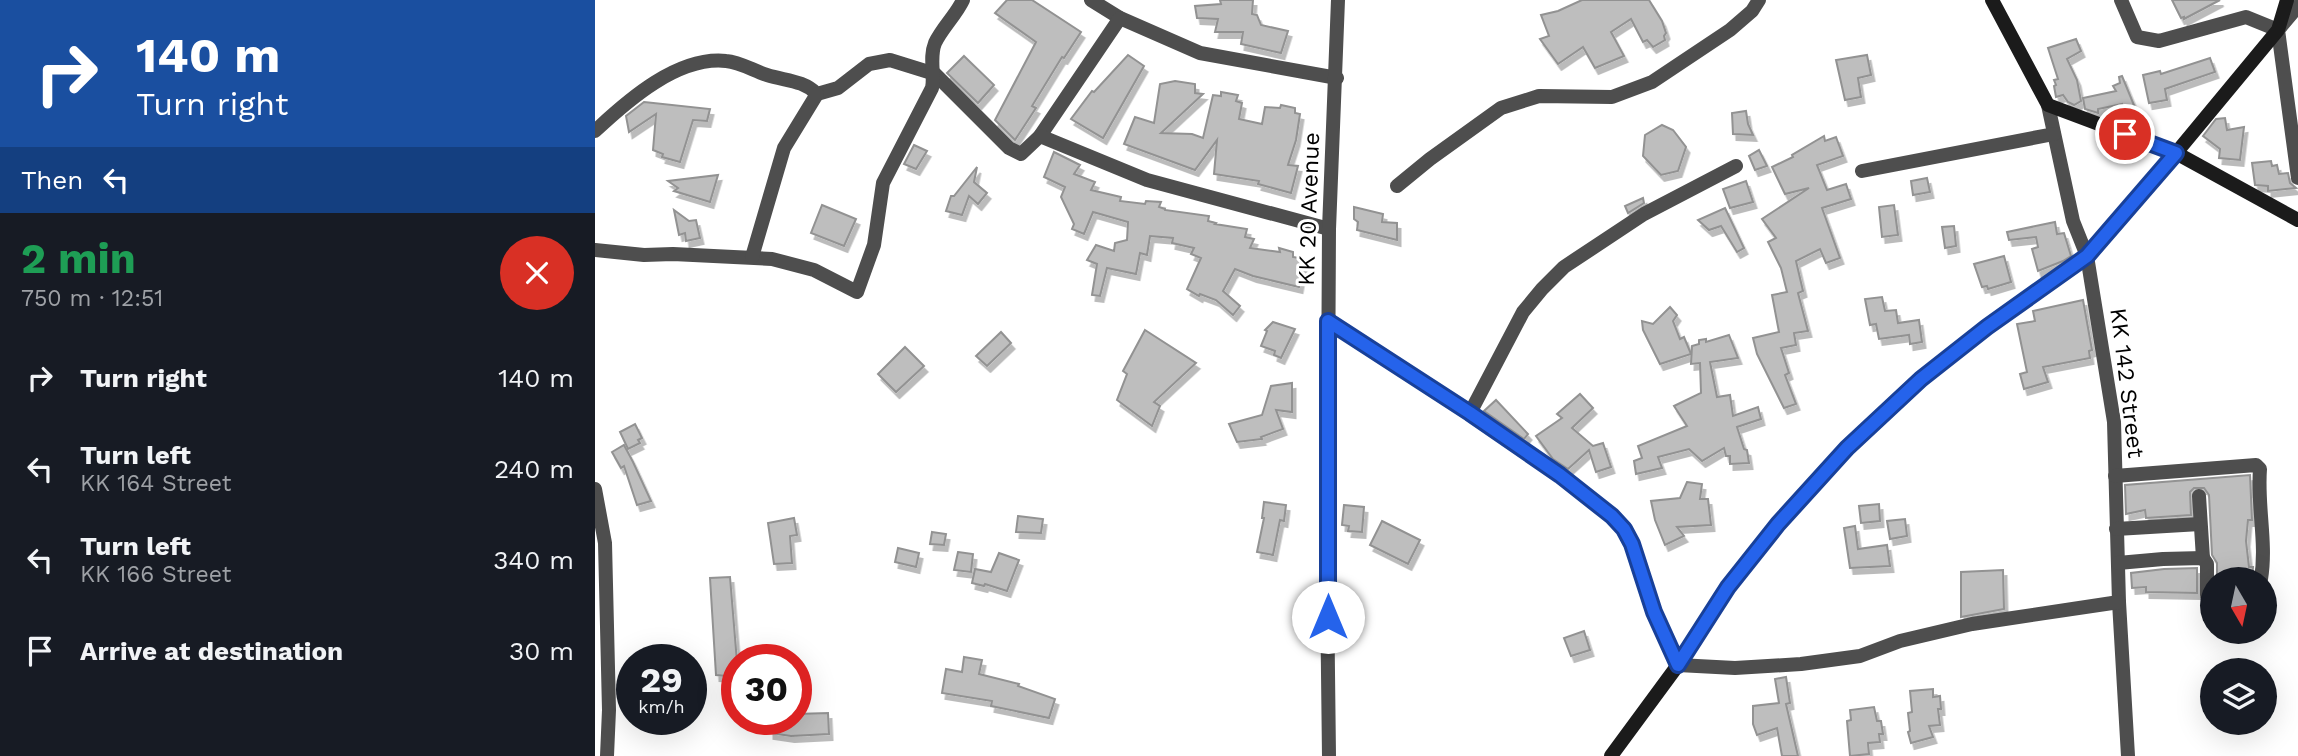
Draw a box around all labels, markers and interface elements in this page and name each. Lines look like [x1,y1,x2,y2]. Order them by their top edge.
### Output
text: 140 m [136,26,280,84]
icon: right [21,28,112,119]
text: Turn right [136,85,288,123]
pin [2095,104,2155,164]
icon: arrive [2106,115,2144,153]
street label: KK 20 Avenue [1293,132,1325,286]
icon: left [97,161,135,199]
text: Then [21,165,83,195]
text: 2 min [21,234,136,283]
button: close [500,236,574,310]
text: 750 m · 12:51 [21,285,163,312]
street label: KK 142 Street [2104,307,2150,460]
icon: right [21,359,59,397]
text: Turn right [80,363,207,393]
text: 140 m [498,363,574,393]
text: Turn left [80,440,191,470]
icon: left [21,450,59,488]
text: 240 m [494,454,574,484]
text: KK 164 Street [80,470,231,497]
text: Turn left [80,531,191,561]
icon: left [21,541,59,579]
text: 340 m [493,545,574,575]
text: KK 166 Street [80,561,231,588]
north arrow [2200,567,2277,644]
map controls [2200,567,2277,735]
position arrow [1291,580,1365,654]
icon: arrive [21,632,59,670]
text: Arrive at destination [80,636,343,666]
text: 30 m [509,636,574,666]
speed limit sign: 30 [721,644,812,735]
button: layers [2200,658,2277,735]
text: 29 [640,659,683,701]
text: km/h [638,696,685,717]

